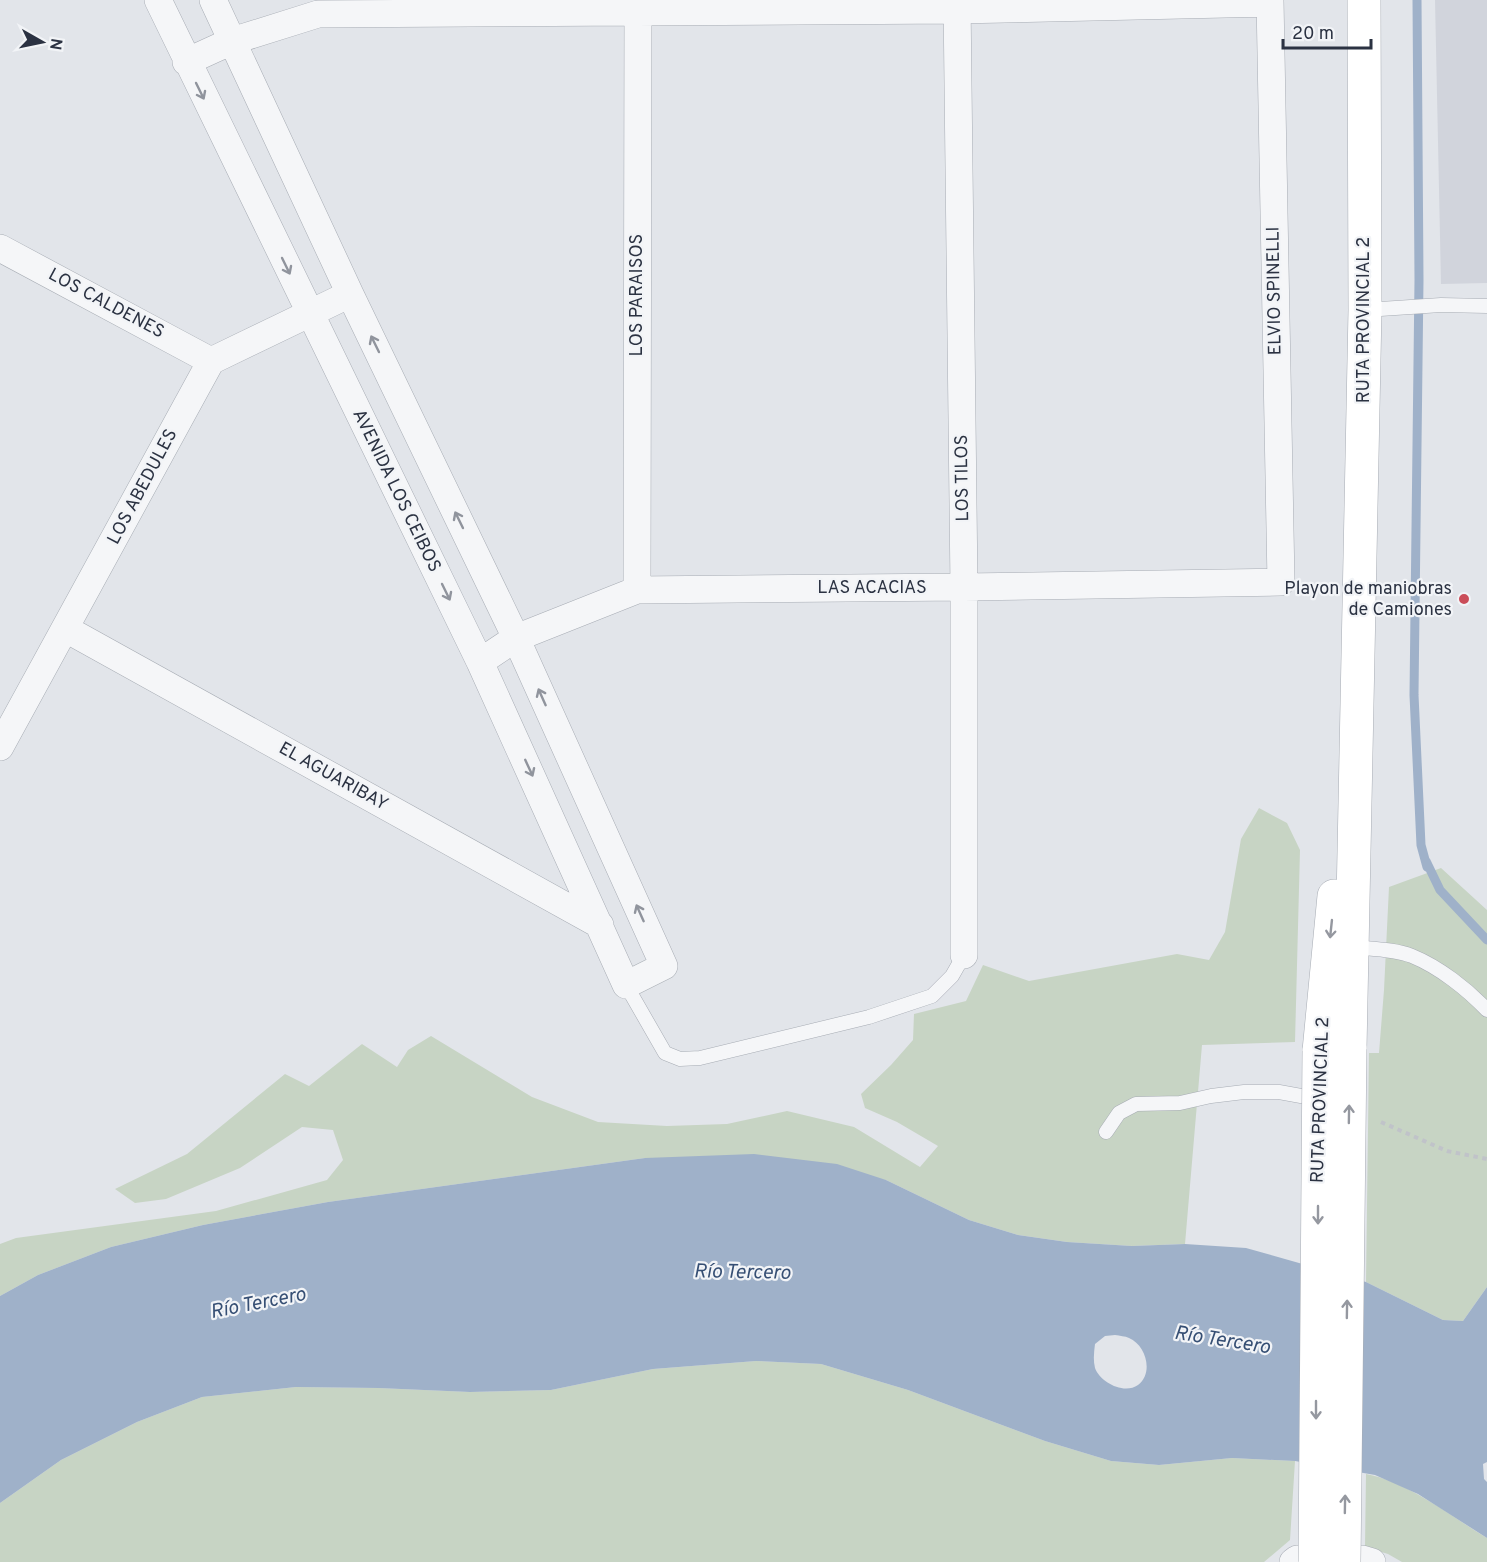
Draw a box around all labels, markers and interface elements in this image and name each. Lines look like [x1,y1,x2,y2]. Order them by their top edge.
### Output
north arrow [12,12,72,72]
scale bar [1283,12,1372,50]
text: 20 m [1292,23,1334,46]
text: N [44,37,66,51]
one-way arrow [195,81,207,99]
street label: ELVIO SPINELLI [1262,226,1288,356]
street label: LOS PARAISOS [626,234,649,356]
street label: RUTA PROVINCIAL 2 [1353,237,1376,403]
one-way arrow [281,257,292,275]
street label: LOS CALDENES [44,264,168,344]
one-way arrow [368,336,380,354]
street label: AVENIDA LOS CEIBOS [347,406,445,576]
street label: LOS ABEDULES [103,425,183,549]
street label: LOS TILOS [951,434,975,522]
one-way arrow [453,512,465,530]
street label: LAS ACACIAS [817,577,927,600]
place label: Playon de maniobras de Camiones [1284,578,1452,622]
one-way arrow [440,583,452,600]
marker: Playon de maniobras de Camiones [1457,592,1471,606]
one-way arrow [536,688,548,706]
street label: EL AGUARIBAY [274,737,392,817]
one-way arrow [524,759,535,777]
one-way arrow [634,904,645,922]
one-way arrow [1325,918,1336,938]
street label: RUTA PROVINCIAL 2 [1307,1016,1335,1184]
one-way arrow [1343,1104,1355,1124]
one-way arrow [1312,1204,1324,1224]
water label: Río Tercero [693,1259,791,1287]
water label: Río Tercero [208,1282,308,1326]
one-way arrow [1341,1299,1353,1319]
water label: Río Tercero [1172,1321,1272,1361]
one-way arrow [1310,1399,1322,1419]
one-way arrow [1339,1494,1351,1514]

